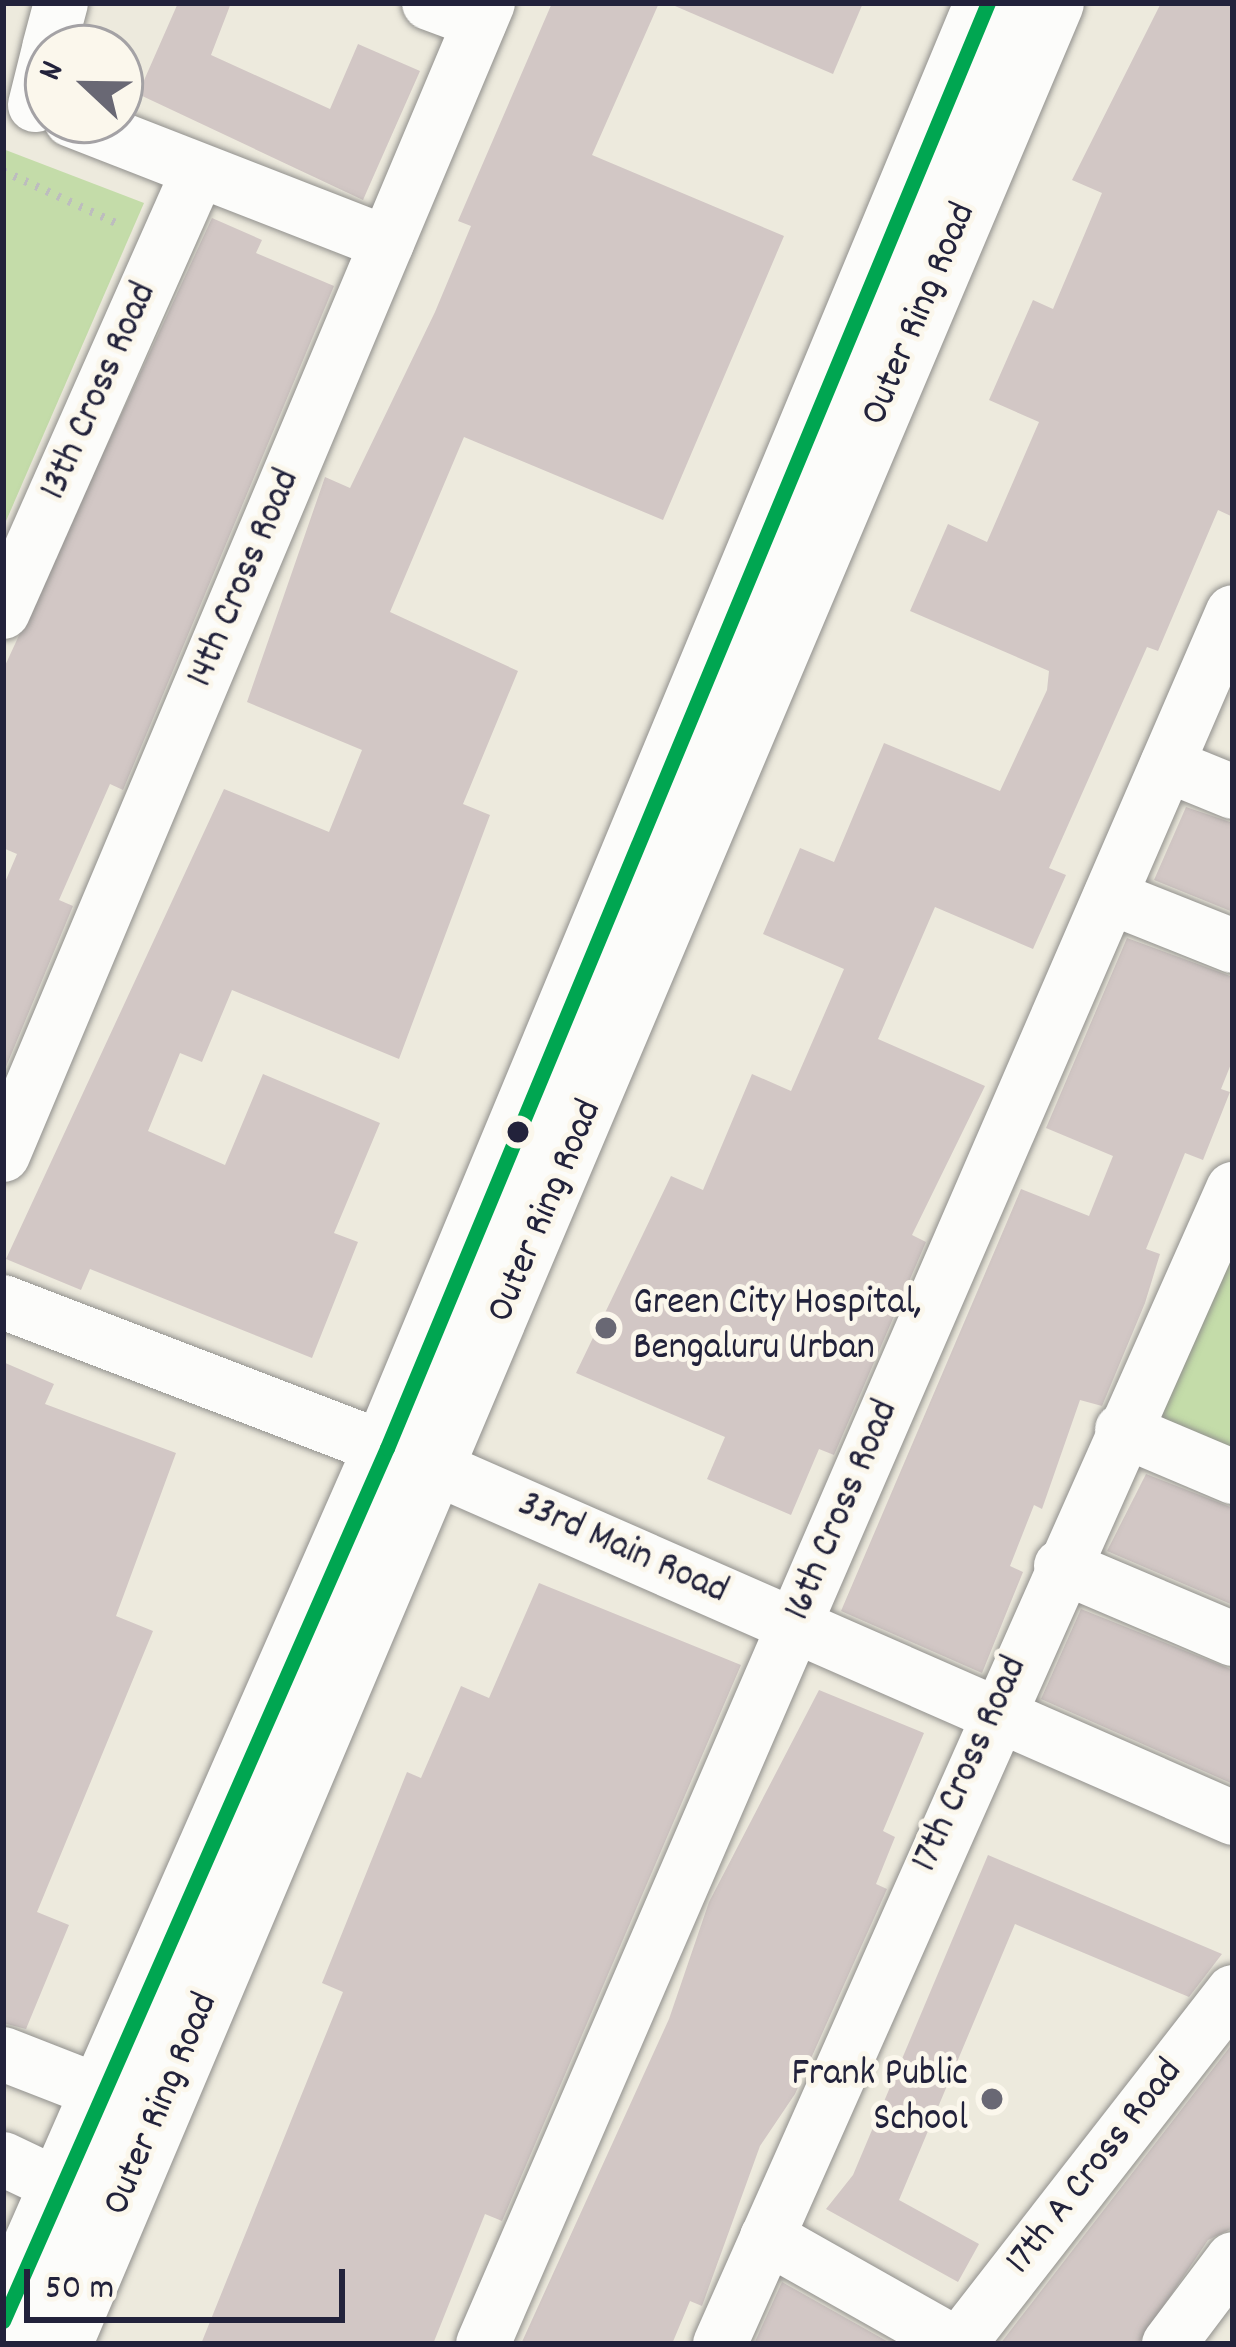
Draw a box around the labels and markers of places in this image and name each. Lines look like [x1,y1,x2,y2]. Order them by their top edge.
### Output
unlabelled marker [507,1121,529,1143]
place label: Green City Hospital, Bengaluru Urban [633,1283,922,1374]
marker: Green City Hospital, Bengaluru Urban [590,1312,622,1344]
place label: Frank Public School [791,2054,968,2145]
marker: Frank Public School [979,2086,1005,2112]

